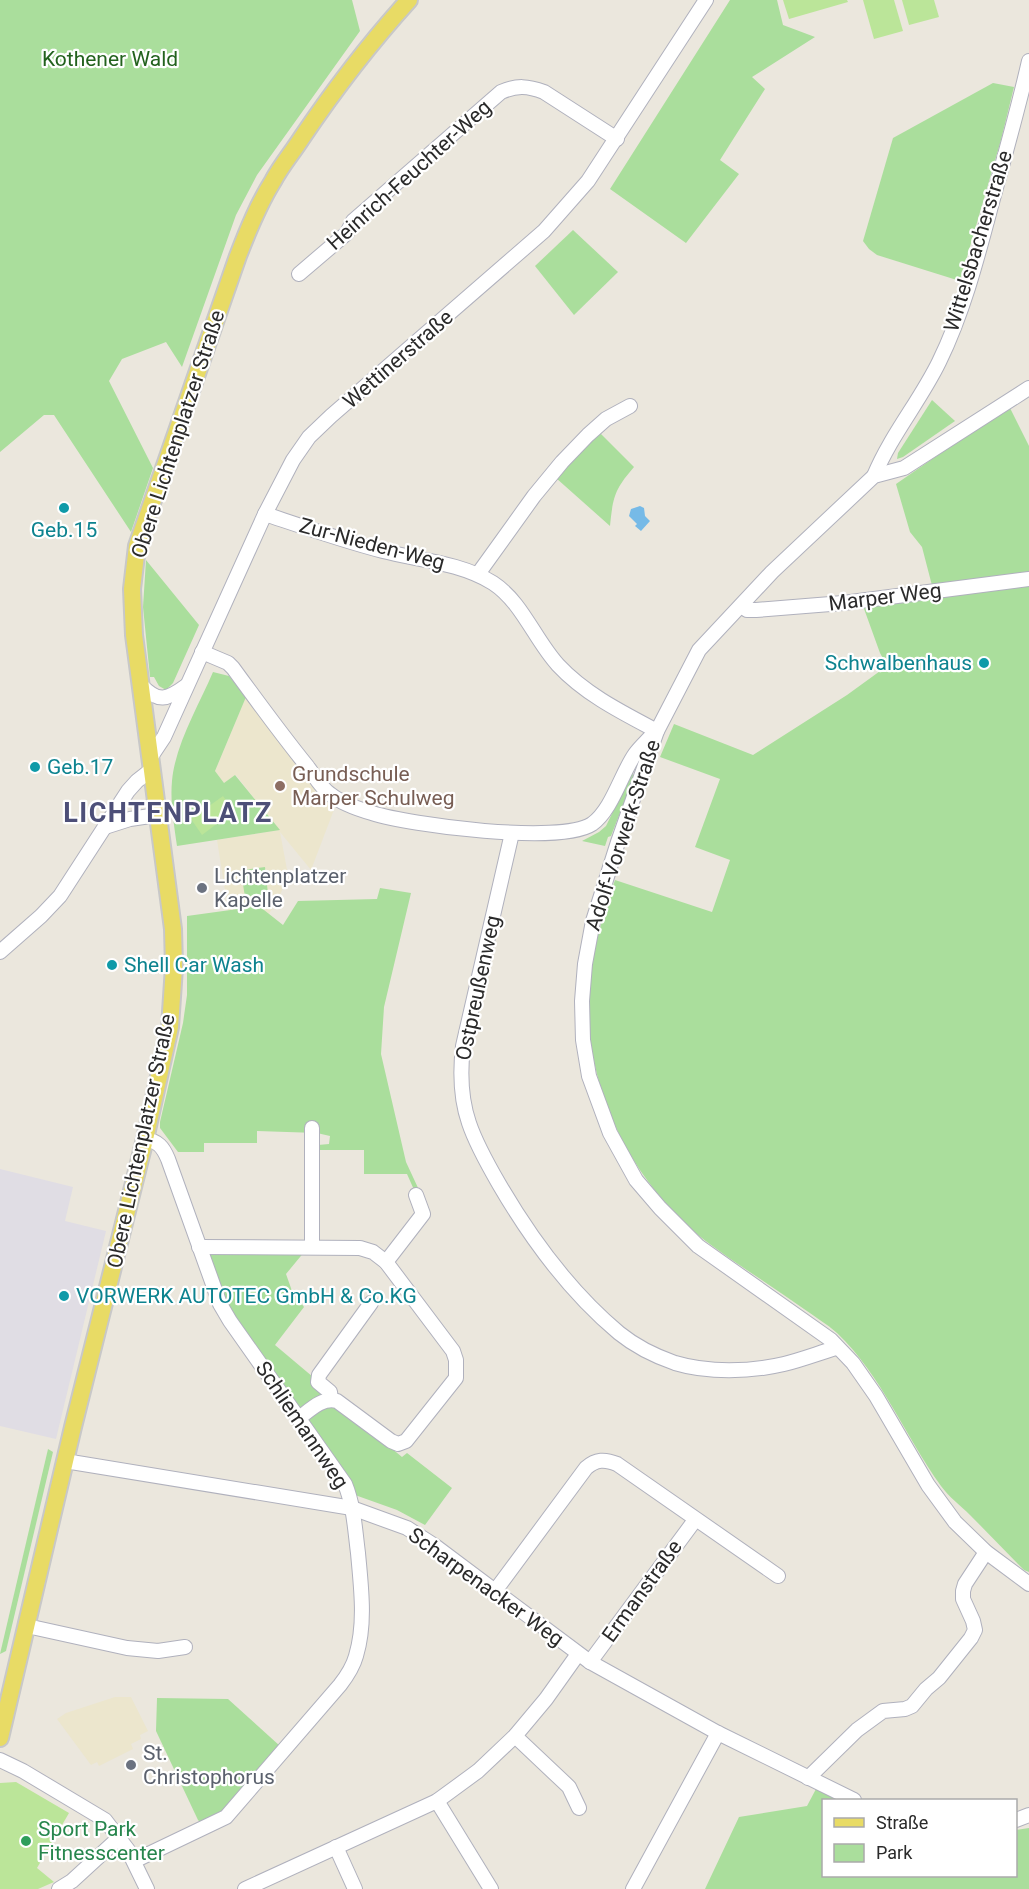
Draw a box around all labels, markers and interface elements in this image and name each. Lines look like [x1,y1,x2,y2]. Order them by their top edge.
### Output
park label: Kothener Wald [42,47,178,71]
street label: Heinrich-Feuchter-Weg [322,95,496,255]
street label: Wittelsbacherstraße [939,148,1017,334]
street label: Wettinerstraße [338,305,458,413]
street label: Obere Lichtenplatzer Straße [127,307,229,561]
marker: Geb.15 [57,501,71,515]
street label: Zur-Nieden-Weg [297,513,447,575]
place label: Geb.15 [31,518,97,542]
street label: Marper Weg [827,578,943,616]
place label: Schwalbenhaus [825,651,972,675]
marker: Schwalbenhaus [977,656,991,670]
street label: Adolf-Vorwerk-Straße [581,736,665,934]
place label: Geb.17 [47,755,113,779]
marker: Geb.17 [28,760,42,774]
place label: Grundschule Marper Schulweg [292,762,455,810]
marker: Grundschule Marper Schulweg [273,779,287,793]
district label: LICHTENPLATZ [63,797,273,829]
place label: Lichtenplatzer Kapelle [214,864,346,912]
marker: Lichtenplatzer Kapelle [195,881,209,895]
street label: Ostpreußenweg [451,913,505,1063]
place label: Shell Car Wash [124,953,264,977]
marker: Shell Car Wash [105,958,119,972]
street label: Obere Lichtenplatzer Straße [102,1012,180,1270]
place label: VORWERK AUTOTEC GmbH & Co.KG [76,1284,417,1308]
marker: VORWERK AUTOTEC GmbH & Co.KG [57,1289,71,1303]
street label: Schliemannweg [251,1357,353,1493]
street label: Scharpenacker Weg [404,1523,568,1651]
street label: Ermanstraße [597,1535,687,1647]
place label: St. Christophorus [143,1741,275,1789]
marker: St. Christophorus [124,1758,138,1772]
legend [822,1799,1017,1877]
text: Straße [876,1812,928,1833]
place label: Sport Park Fitnesscenter [38,1817,165,1865]
marker: Sport Park Fitnesscenter [19,1834,33,1848]
text: Park [876,1842,913,1863]

